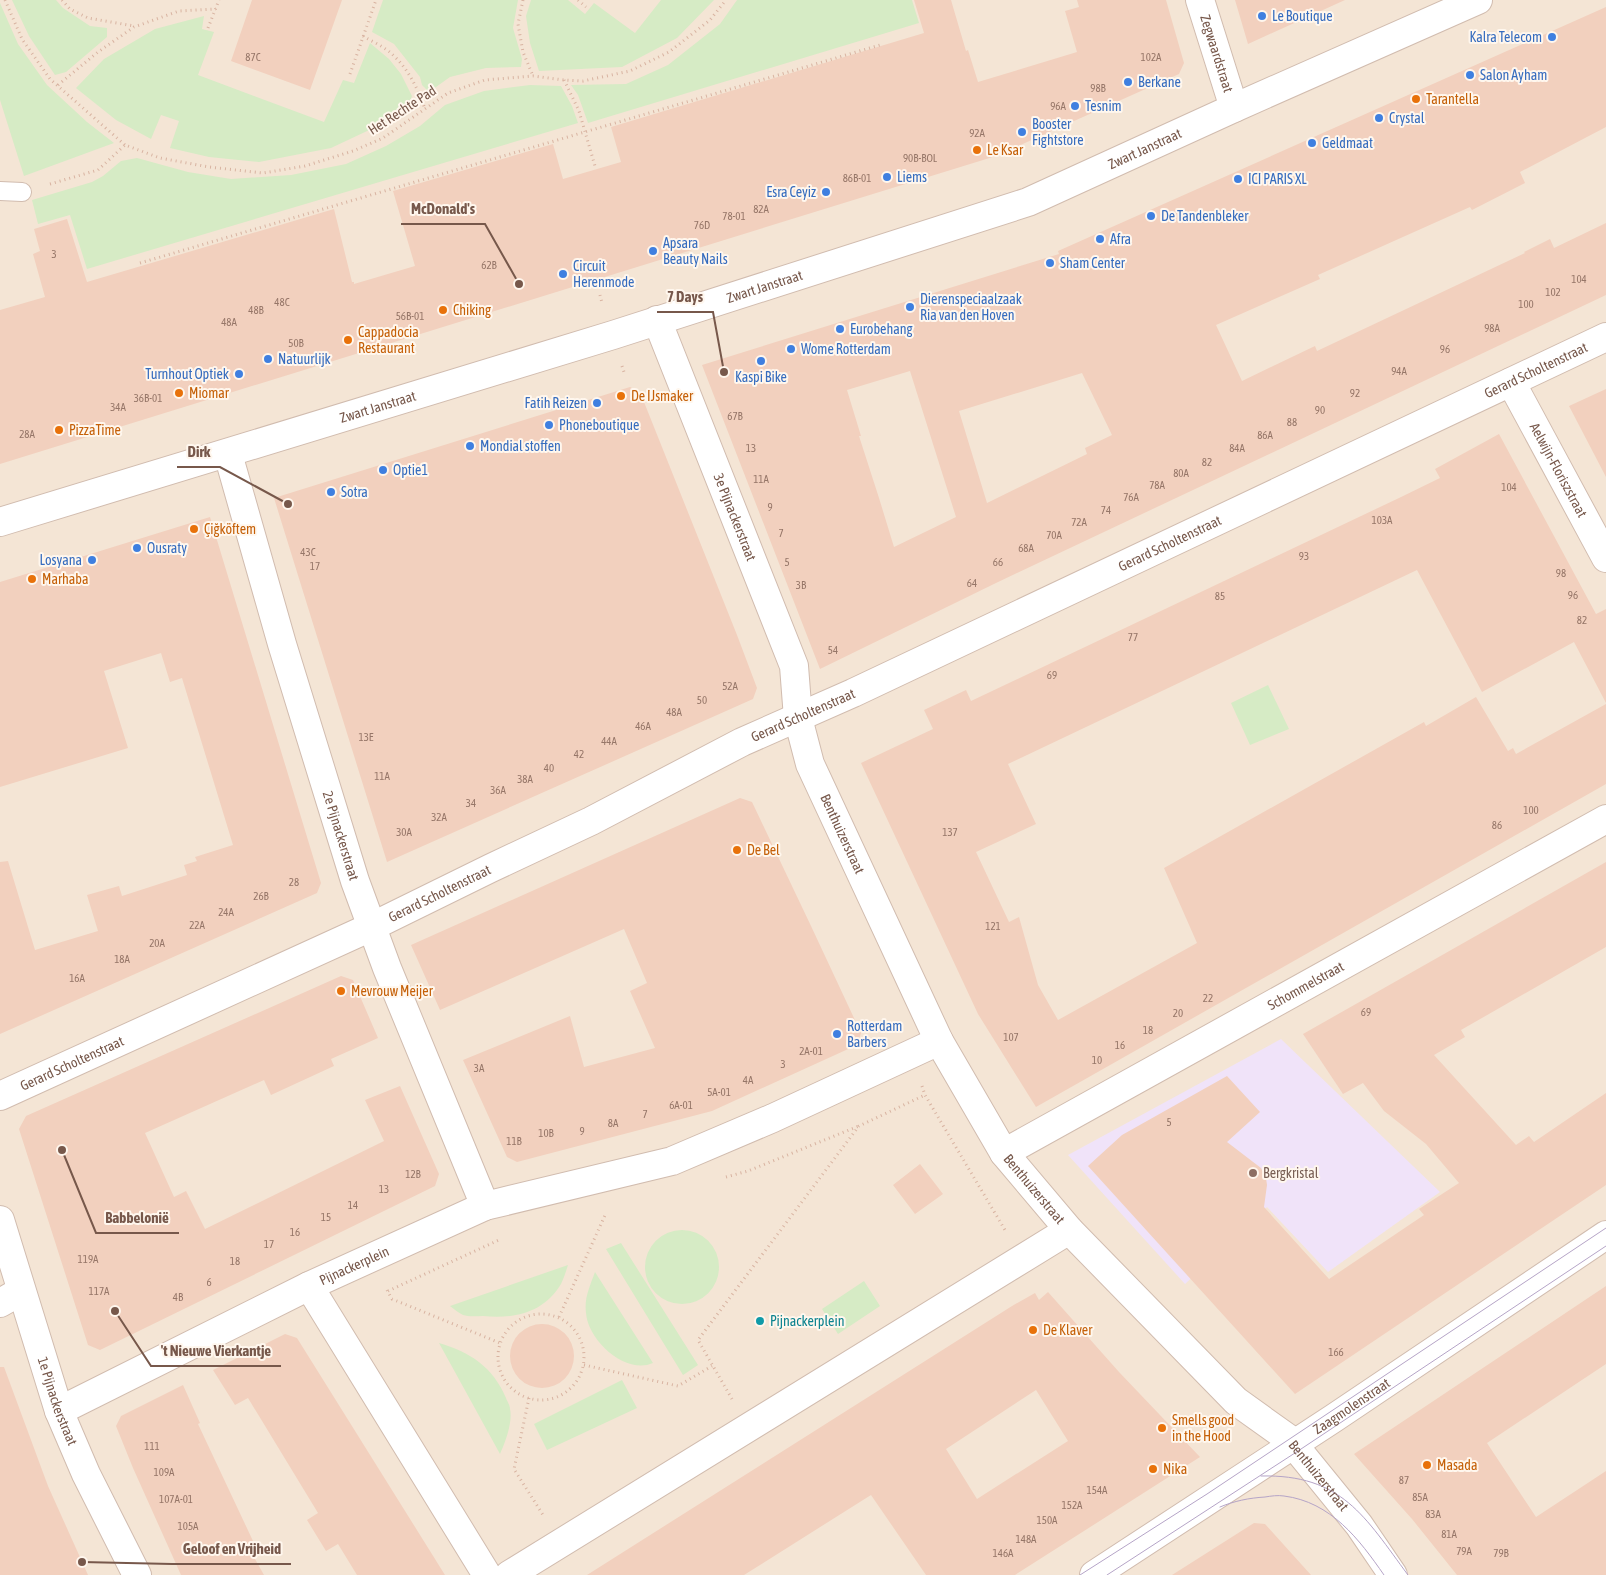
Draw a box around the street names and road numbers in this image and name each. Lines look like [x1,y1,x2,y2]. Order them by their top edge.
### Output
street label: Zegwaardstraat [1197,13,1237,94]
street label: Het Rechte Pad [365,82,439,138]
street label: Zwart Janstraat [1106,125,1184,172]
street label: Zwart Janstraat [725,267,804,306]
street label: Gerard Scholtenstraat [1482,339,1590,401]
street label: Zwart Janstraat [338,388,418,426]
street label: Aelwijn-Floriszstraat [1527,420,1590,520]
street label: 3e Pijnackerstraat [711,471,760,563]
street label: Gerard Scholtenstraat [1116,512,1224,574]
street label: Gerard Scholtenstraat [749,685,857,745]
street label: 2e Pijnackerstraat [320,789,362,882]
street label: Benthuizerstraat [817,792,868,876]
street label: Gerard Scholtenstraat [386,861,493,925]
street label: Schommelstraat [1265,958,1347,1013]
street label: Gerard Scholtenstraat [18,1033,126,1094]
street label: Benthuizerstraat [1001,1151,1068,1227]
street label: Pijnackerplein [317,1243,391,1288]
street label: 1e Pijnackerstraat [35,1355,81,1448]
street label: Zaagmolenstraat [1310,1375,1393,1437]
street label: Benthuizerstraat [1285,1437,1352,1514]

